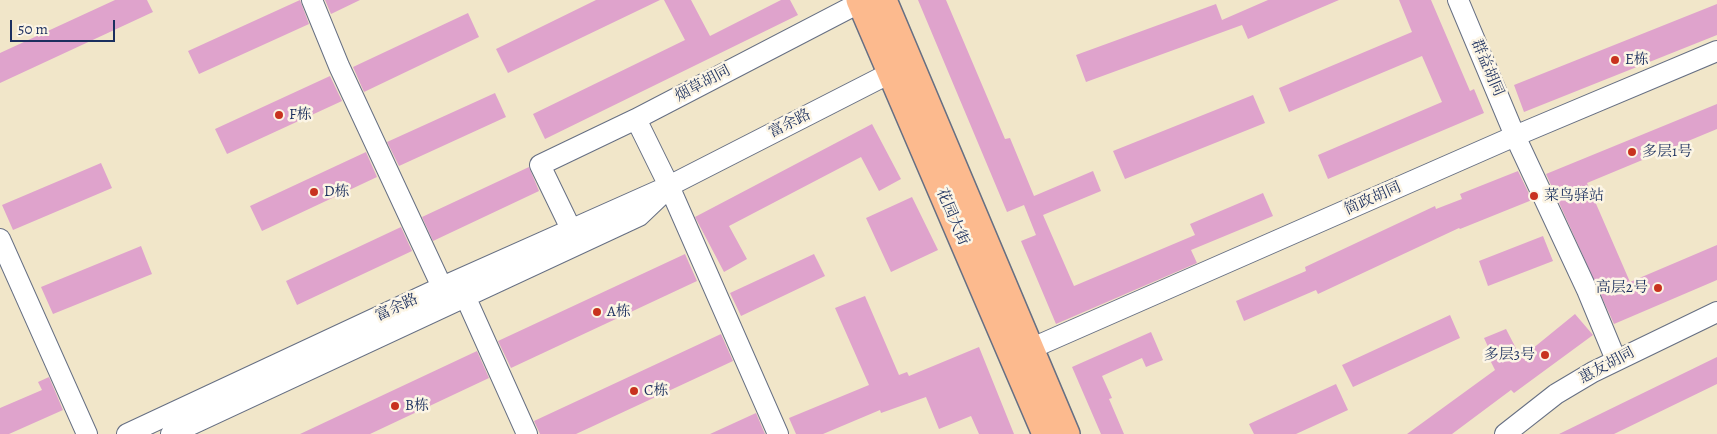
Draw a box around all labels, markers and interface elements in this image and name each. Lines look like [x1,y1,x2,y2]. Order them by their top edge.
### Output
scale bar [12,10,118,42]
text: 50 m [18,19,48,39]
street label: 群益胡同 [1467,37,1507,99]
place label: E栋 [1625,51,1649,69]
marker: E栋 [1609,54,1621,66]
street label: 烟草胡同 [672,62,734,106]
place label: F栋 [289,106,312,124]
street label: 富余路 [766,106,814,142]
marker: F栋 [273,109,285,121]
place label: 多层1号 [1642,143,1692,161]
marker: 多层1号 [1626,146,1638,158]
street label: 简政胡同 [1342,179,1404,219]
place label: D栋 [324,183,350,201]
marker: D栋 [308,186,320,198]
street label: 花园大街 [932,186,972,248]
place label: 菜鸟驿站 [1544,187,1604,205]
marker: 菜鸟驿站 [1528,190,1540,202]
place label: 高层2号 [1596,279,1648,297]
marker: 高层2号 [1652,282,1664,294]
street label: 富余路 [373,290,421,326]
place label: A栋 [607,303,631,321]
marker: A栋 [591,306,603,318]
street label: 惠友胡同 [1576,344,1638,388]
place label: 多层3号 [1484,346,1535,364]
marker: 多层3号 [1539,349,1551,361]
place label: C栋 [644,382,668,400]
marker: C栋 [628,385,640,397]
place label: B栋 [405,397,429,415]
marker: B栋 [389,400,401,412]

